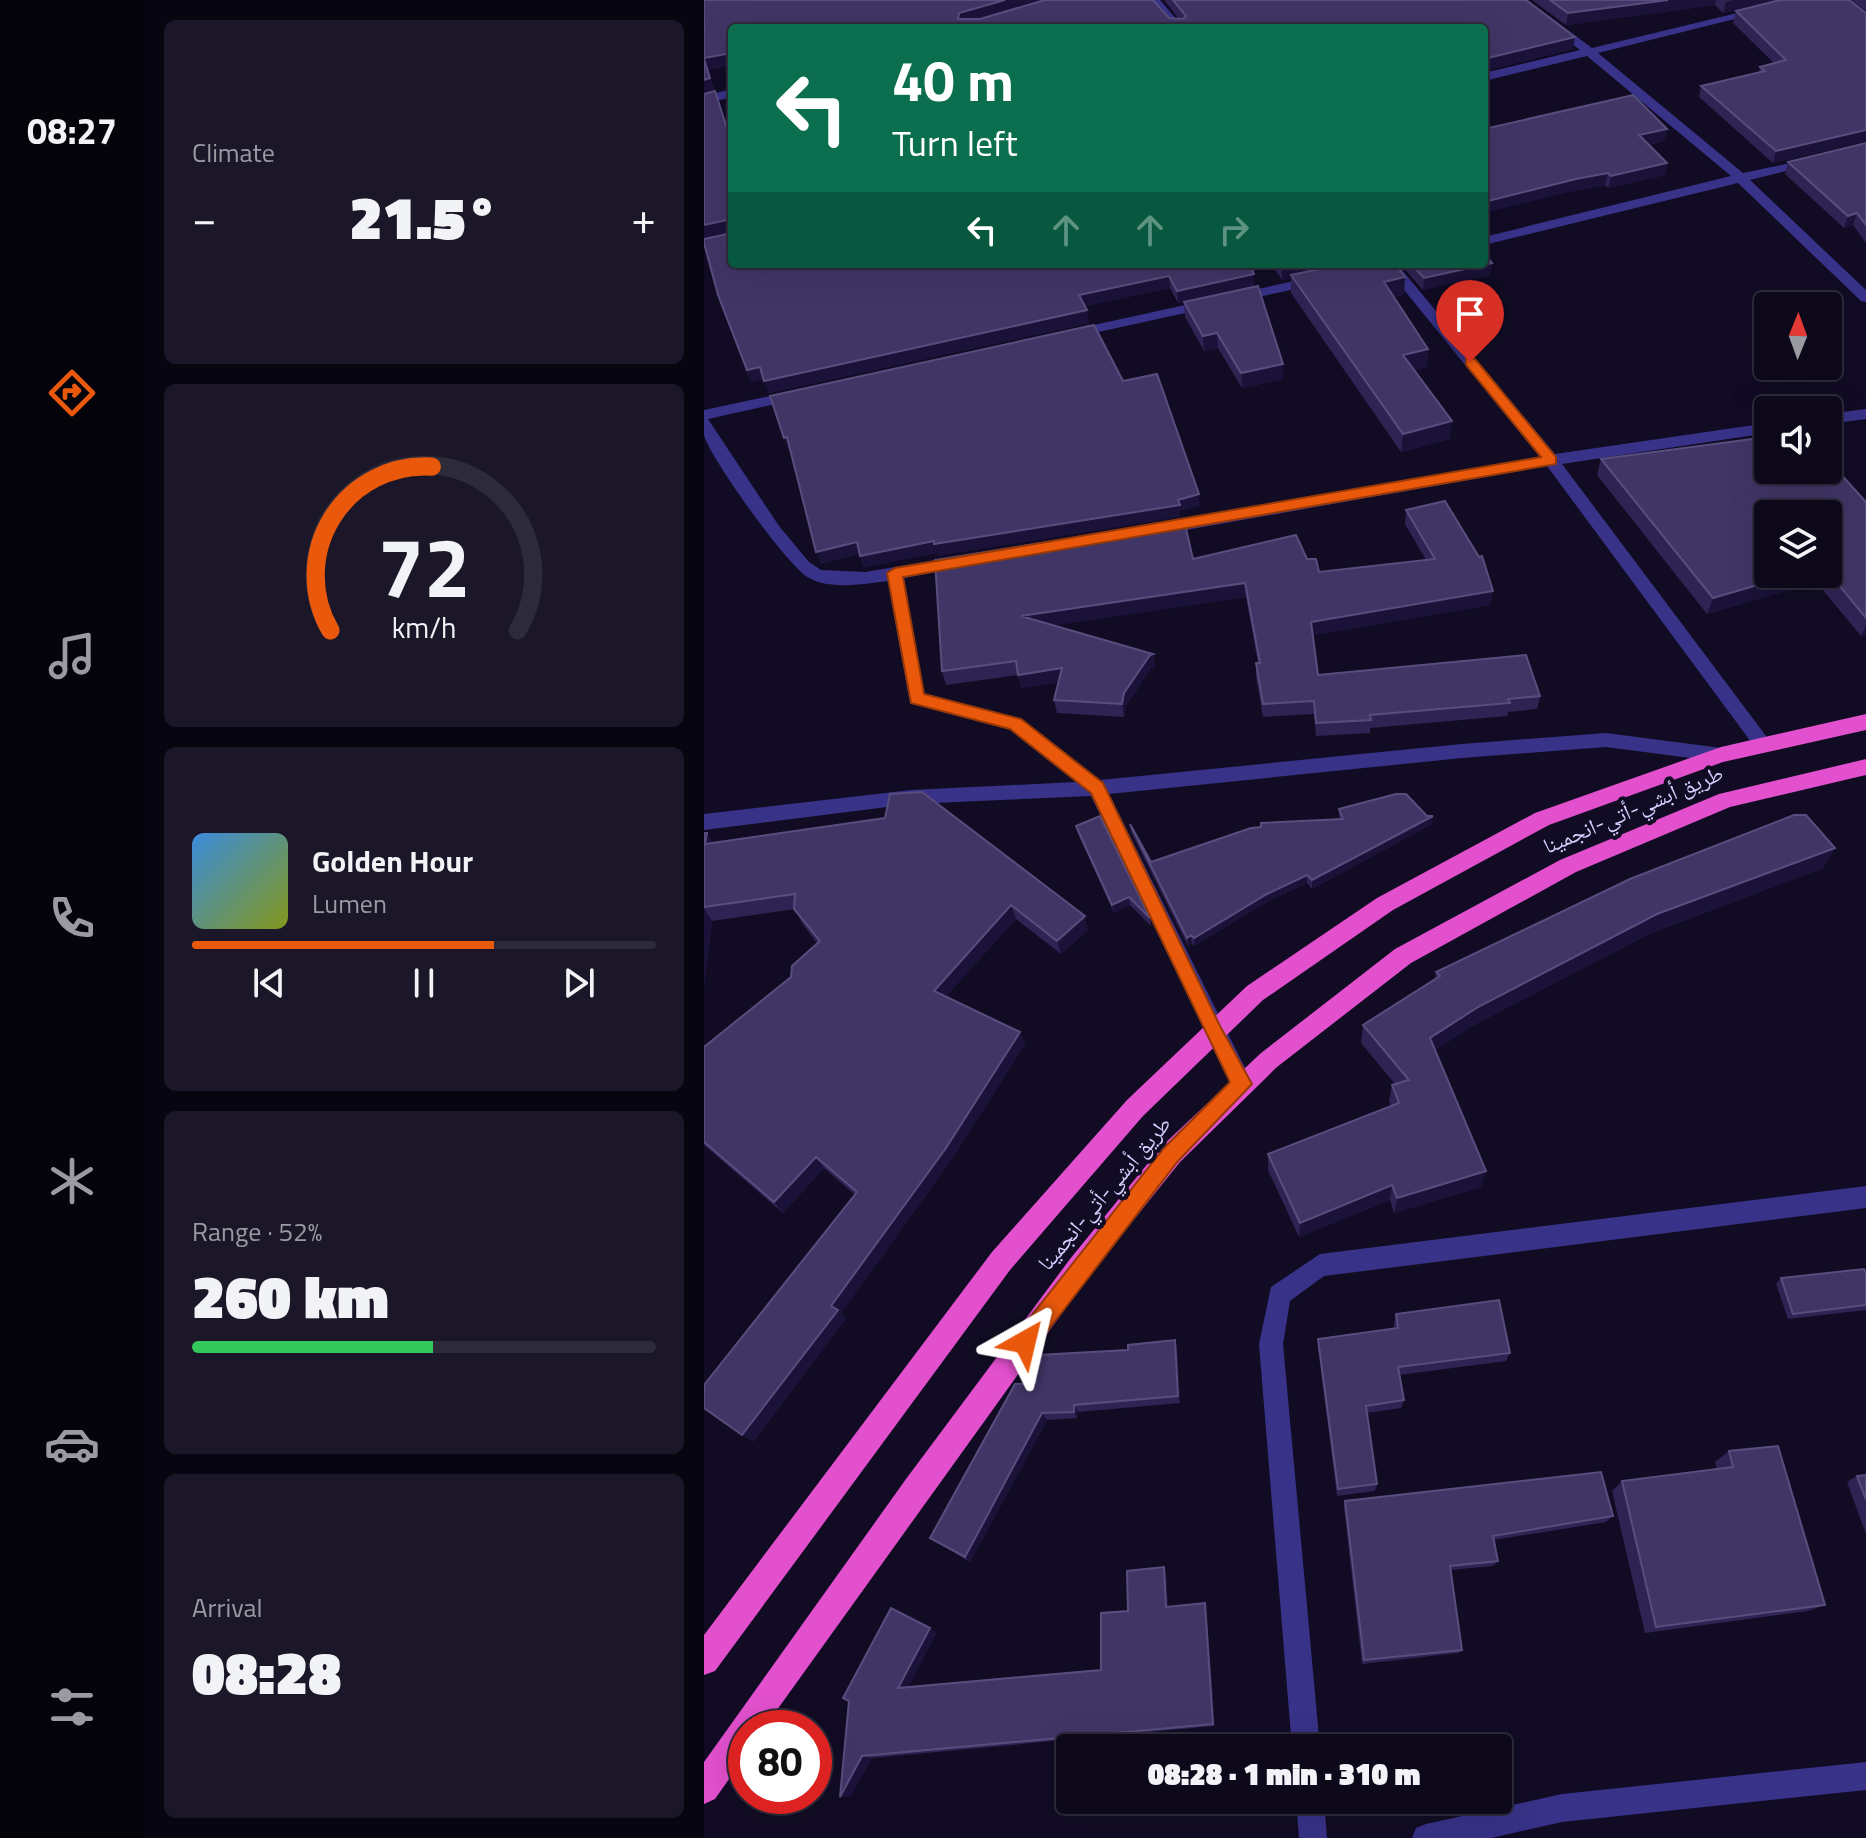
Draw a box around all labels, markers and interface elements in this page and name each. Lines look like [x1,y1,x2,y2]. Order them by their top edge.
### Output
text: 40 m [892,38,1014,123]
icon: left [760,56,864,160]
text: 08:27 [27,103,117,158]
text: Turn left [892,115,1018,170]
text: Climate [192,133,275,172]
text: 21.5° [350,171,498,262]
text: − [192,184,217,251]
text: + [631,184,656,251]
icon: left [960,208,1004,252]
icon: ahead [1044,208,1088,252]
icon: ahead [1128,208,1172,252]
icon: right [1212,208,1256,252]
pin [1436,280,1504,362]
icon: arrive [1448,292,1492,336]
north arrow [1754,292,1842,380]
map controls [1754,292,1842,588]
icon: directions [44,365,100,421]
button: sound [1754,396,1842,484]
button: layers [1754,500,1842,588]
text: 72 [377,503,471,629]
text: km/h [392,607,456,650]
icon: music [44,628,100,684]
street label: طريق أبشي-أتي-انجمينا [1538,756,1729,863]
text: Golden Hour [312,838,473,884]
text: Lumen [312,884,387,923]
icon: phone [44,890,100,946]
icon: previous [247,961,291,1005]
icon: pause [402,961,446,1005]
icon: next [557,961,601,1005]
street label: طريق أبشي-أتي-انجمينا [1029,1108,1180,1278]
icon: climate [44,1153,100,1209]
text: Range · 52% [192,1212,322,1251]
text: 260 km [192,1250,389,1341]
position arrow [983,1300,1067,1384]
icon: car [44,1416,100,1472]
text: Arrival [192,1588,263,1627]
text: 08:28 [192,1626,341,1717]
icon: filters [44,1679,100,1735]
speed limit sign: 80 [728,1710,832,1814]
text: 08:28 · 1 min · 310 m [1148,1751,1420,1797]

